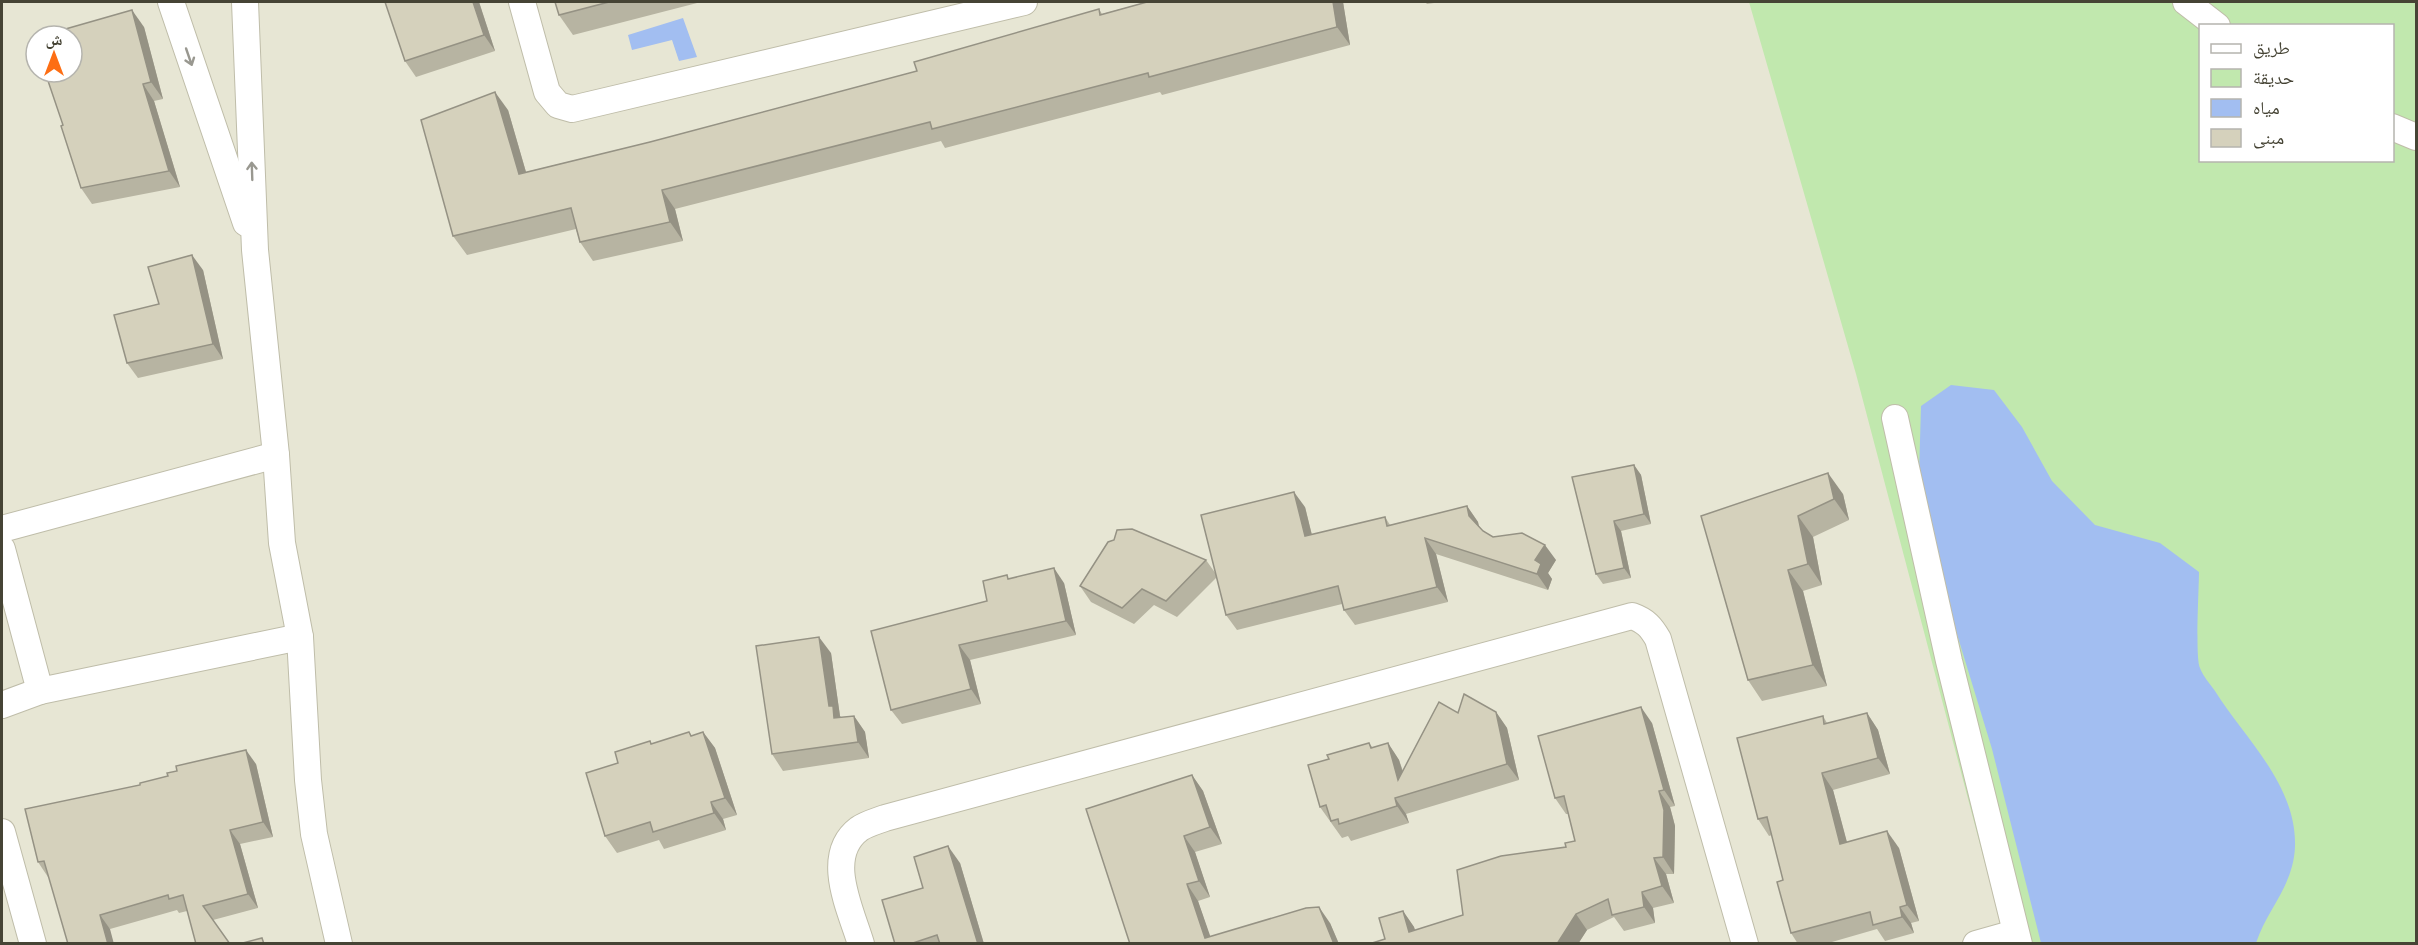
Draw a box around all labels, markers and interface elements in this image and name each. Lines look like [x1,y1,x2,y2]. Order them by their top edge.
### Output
north arrow [24,24,84,84]
legend [2199,24,2394,162]
text: ش [46,30,63,49]
text: طريق [2253,37,2290,59]
one-way arrow [185,47,196,66]
text: حديقة [2253,67,2294,89]
text: مياه [2253,97,2280,119]
text: مبنى [2253,127,2284,149]
one-way arrow [246,161,257,181]

